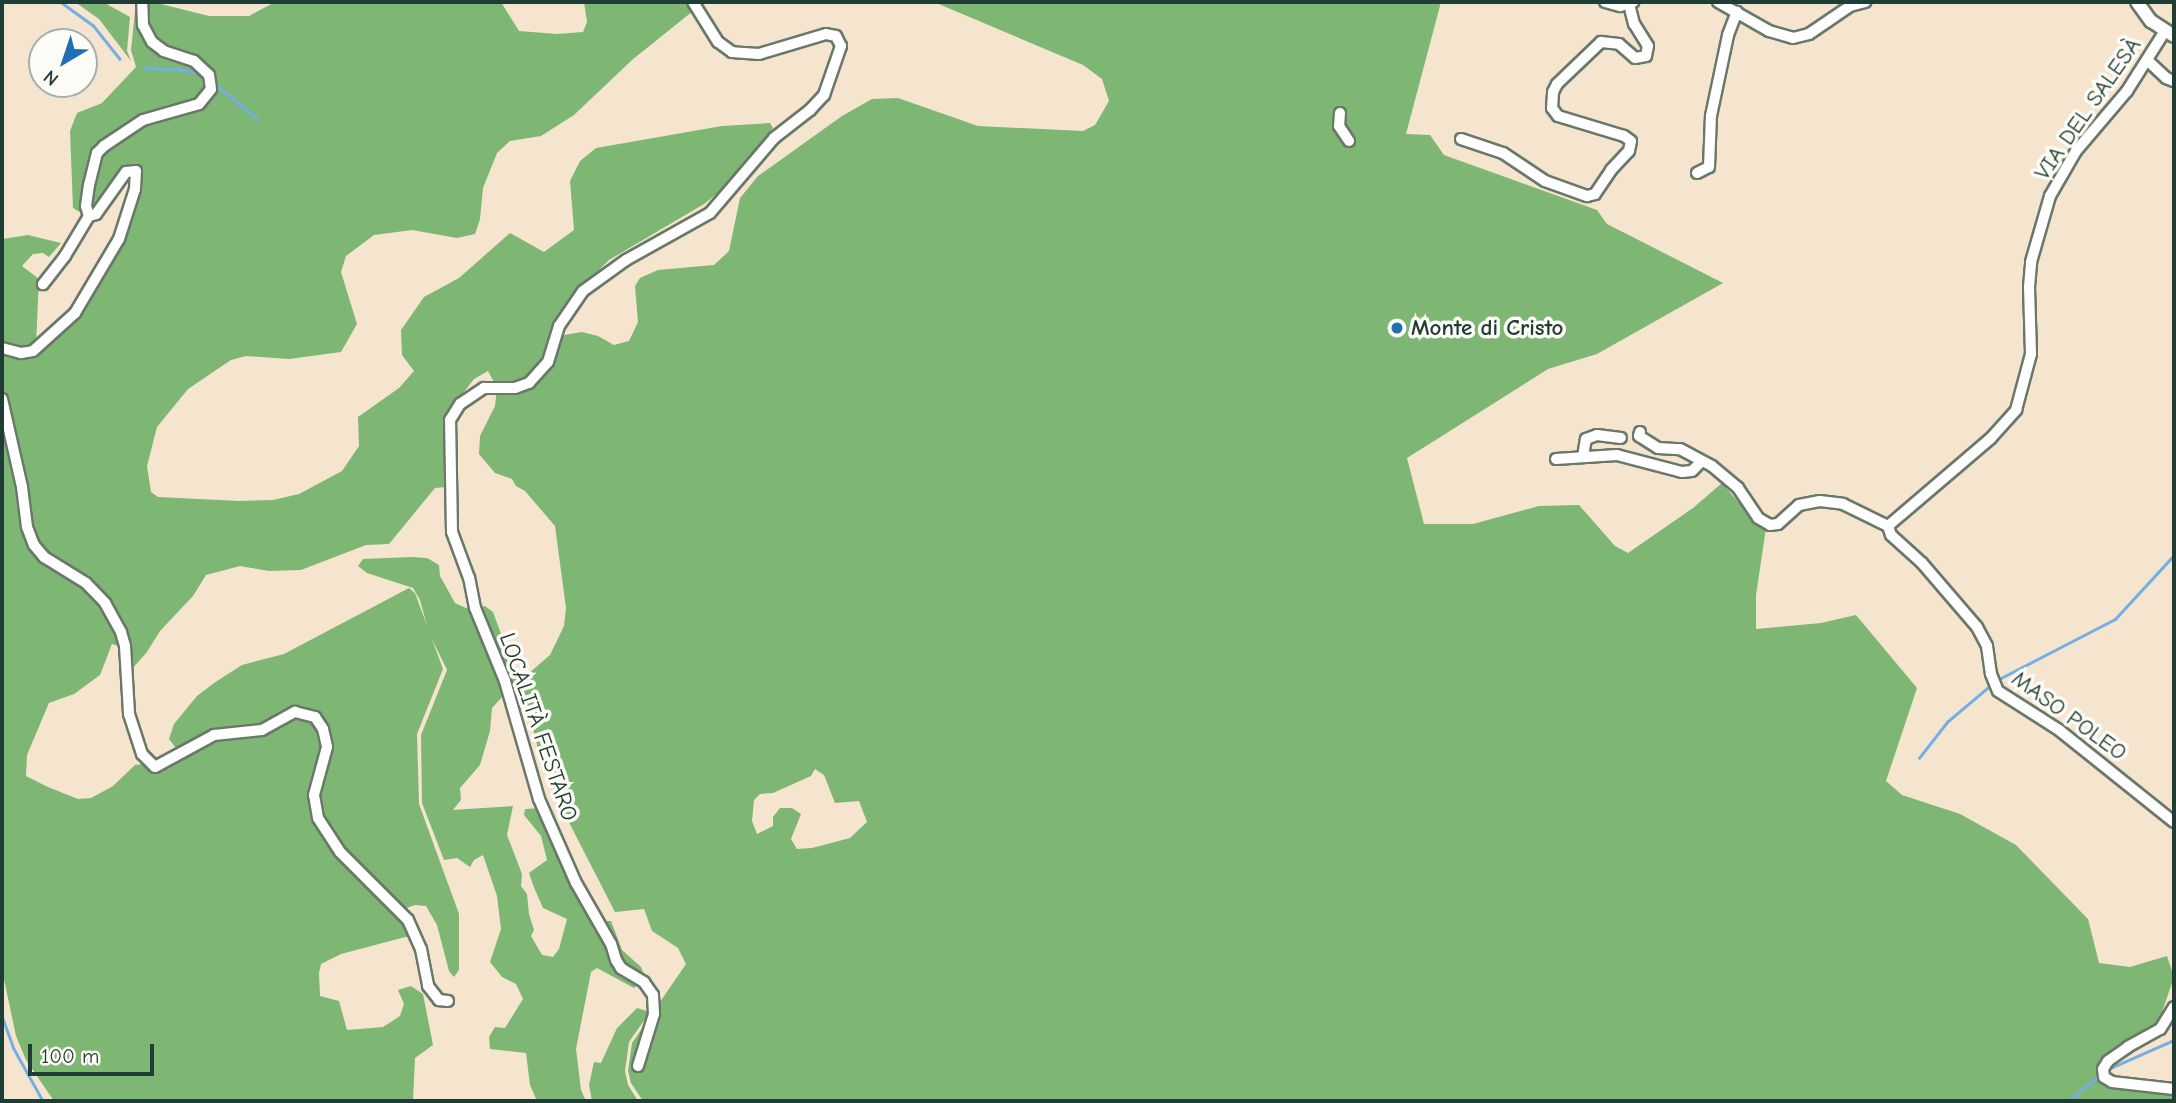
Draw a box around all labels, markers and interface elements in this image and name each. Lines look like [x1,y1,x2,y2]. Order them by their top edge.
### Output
north arrow [28,28,98,98]
street label: VIA DEL SALESÀ [2029,33,2147,185]
text: N [39,65,63,90]
place label: Monte di Cristo [1411,314,1564,342]
marker: Monte di Cristo [1389,320,1405,336]
street label: LOCALITÀ FESTARO [493,629,583,825]
street label: MASO POLEO [2006,665,2132,767]
scale bar [32,1030,158,1074]
text: 100 m [41,1044,99,1068]

